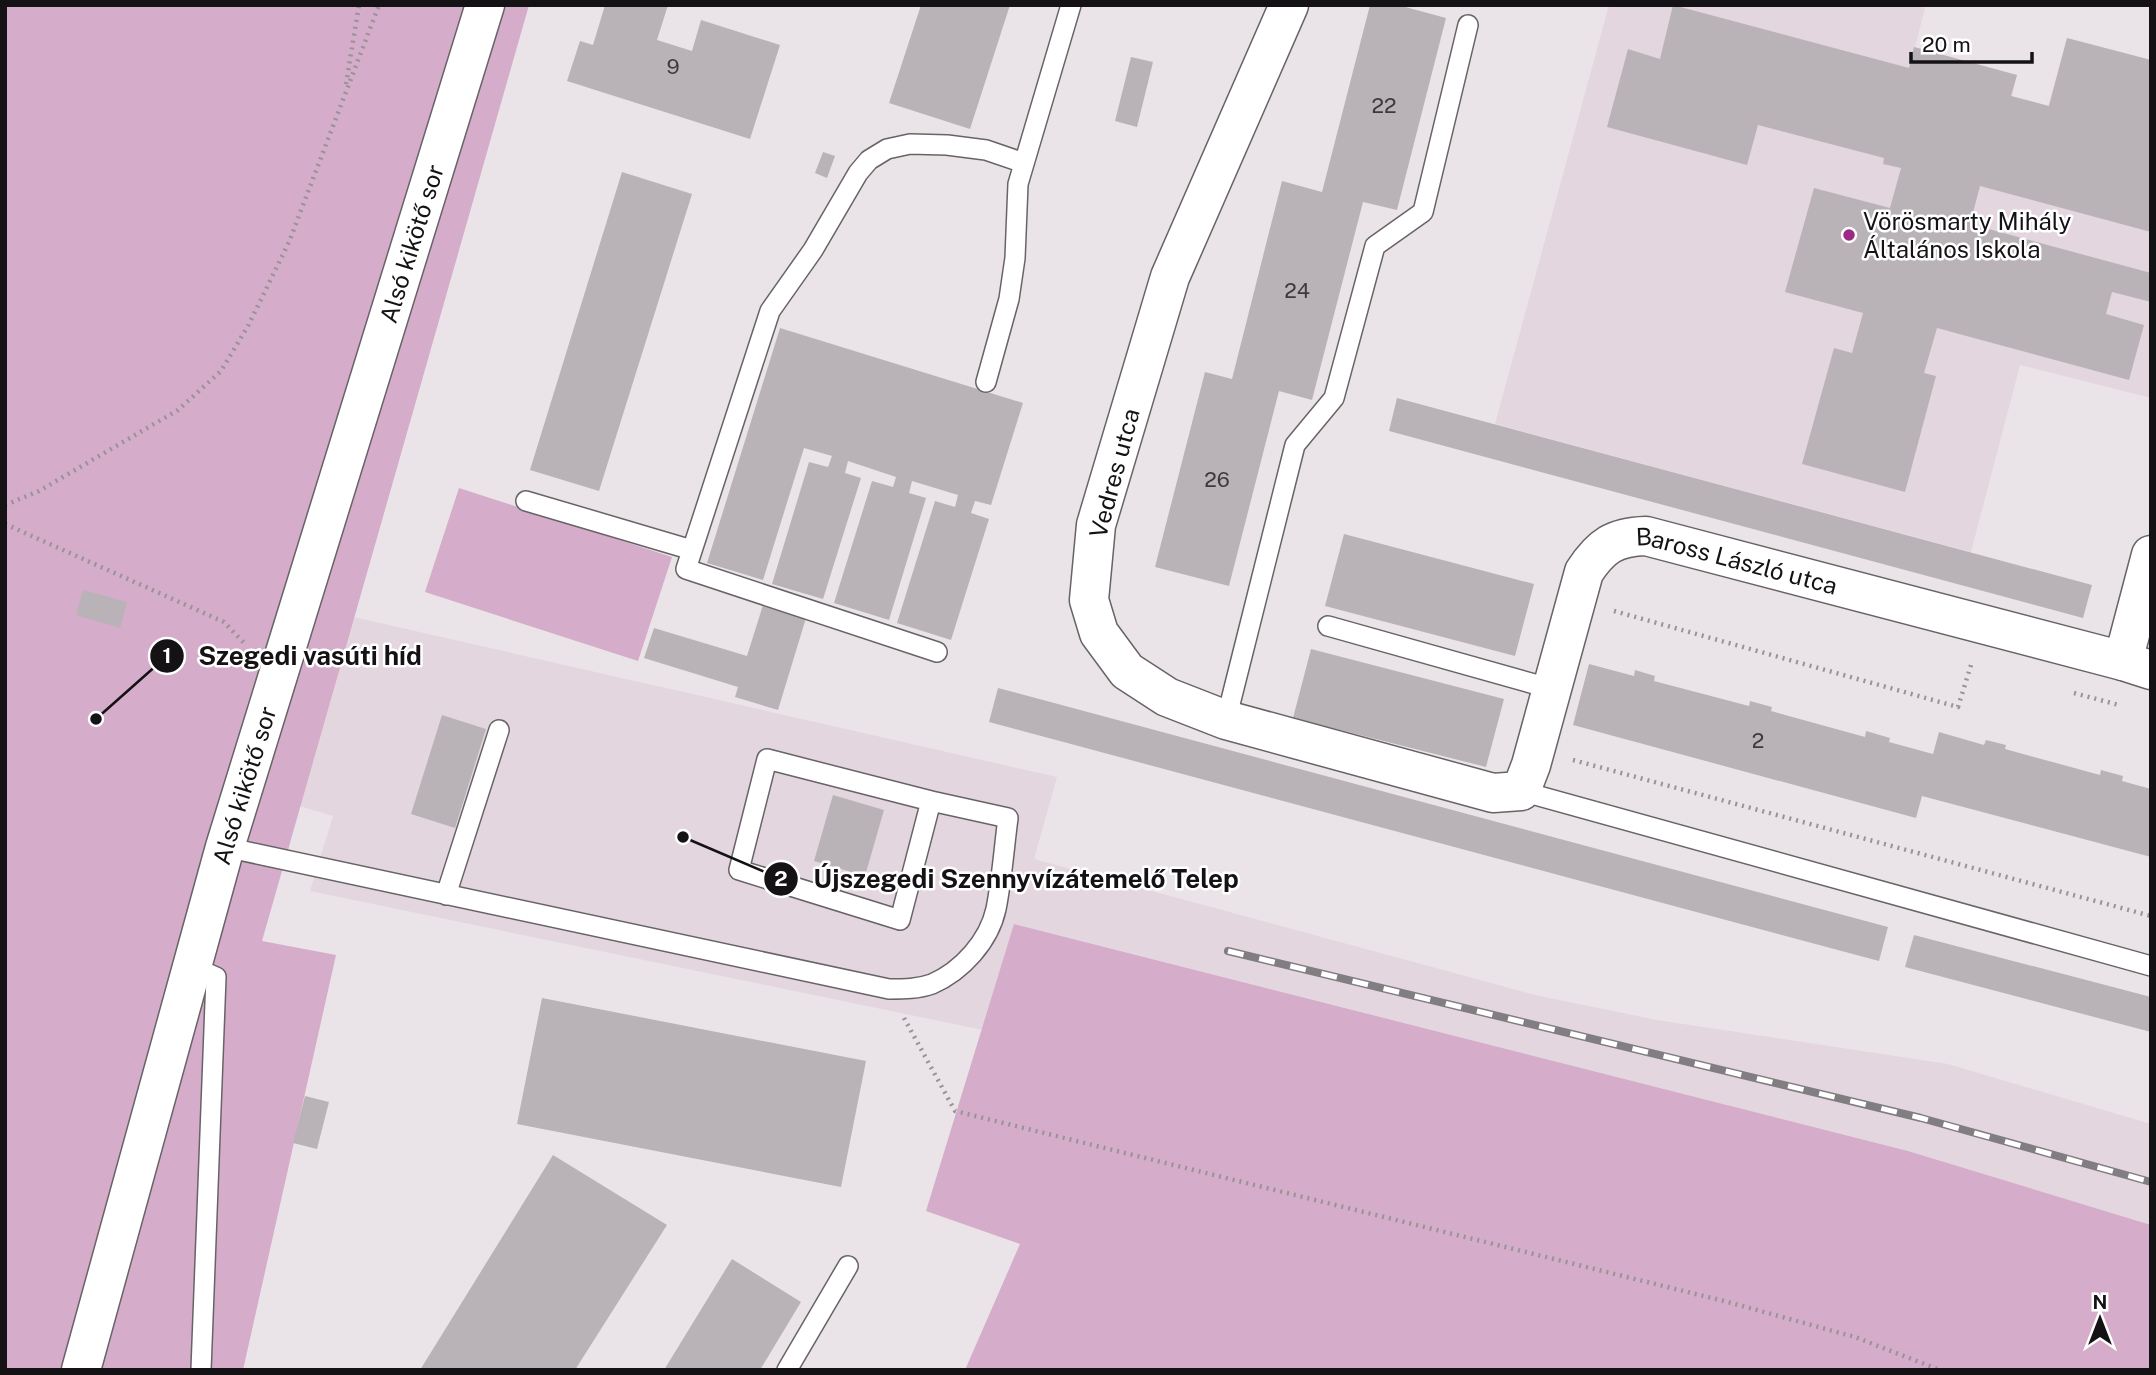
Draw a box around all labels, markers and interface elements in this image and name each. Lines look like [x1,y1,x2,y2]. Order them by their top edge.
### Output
scale bar [1911,21,2032,65]
text: 20 m [1922,32,1971,57]
house number: 9 [666,54,680,79]
house number: 22 [1371,93,1397,118]
street label: Alsó kikötő sor [374,161,449,326]
place label: Vörösmarty Mihály Általános Iskola [1863,207,2072,263]
marker: Vörösmarty Mihály Általános Iskola [1841,227,1857,243]
house number: 24 [1284,278,1310,303]
street label: Vedres utca [1083,405,1145,541]
house number: 26 [1204,467,1230,492]
street label: Baross László utca [1635,522,1841,600]
callout: Szegedi vasúti híd [149,632,436,679]
text: Szegedi vasúti híd [198,640,422,671]
text: 1 [163,643,172,668]
street label: Alsó kikötő sor [207,703,282,868]
house number: 2 [1752,728,1764,753]
callout: Újszegedi Szennyvízátemelő Telep [764,855,1253,902]
text: Újszegedi Szennyvízátemelő Telep [813,863,1239,894]
text: 2 [774,866,788,891]
north arrow [2065,1284,2135,1354]
text: N [2093,1291,2107,1313]

